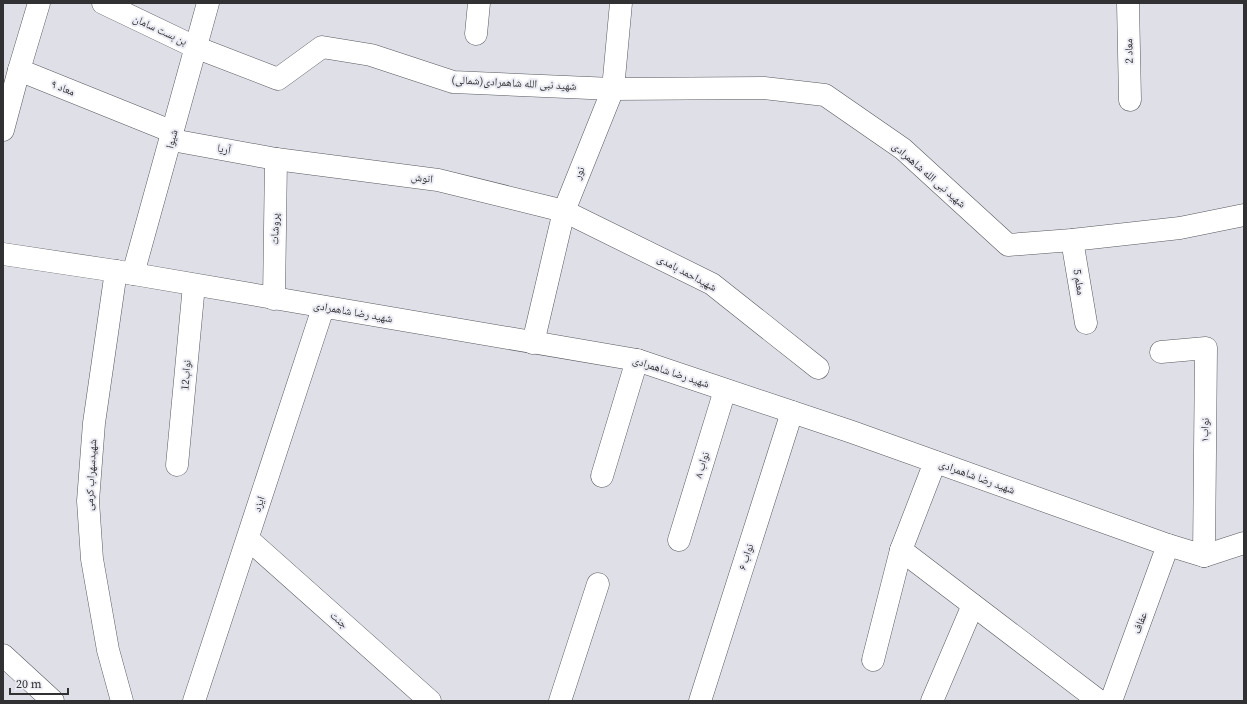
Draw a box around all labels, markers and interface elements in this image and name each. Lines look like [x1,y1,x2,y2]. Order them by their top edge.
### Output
street label: بن بست سامان [130,11,190,49]
street label: معاد 2 [1121,38,1137,64]
street label: شهید نبی الله شاهمرادی(شمالی) [451,72,577,94]
street label: معاد ۹ [49,76,77,100]
street label: شیوا [162,128,182,150]
street label: شهید نبی الله شاهمرادی [889,139,969,211]
street label: آریا [216,140,232,158]
street label: نور [569,164,588,182]
street label: انوش [410,169,434,187]
street label: پروشات [267,213,283,245]
street label: شهیداحمد بامدی [655,251,719,295]
street label: معلم 5 [1070,268,1088,296]
street label: شهید رضا شاهمرادی [312,298,394,326]
street label: شهید رضا شاهمرادی [631,353,711,391]
street label: نواب12 [177,359,195,391]
street label: نواب۱ [1197,418,1213,442]
street label: شهیدسهراب کرمی [82,439,100,511]
street label: نواب ۸ [691,450,713,480]
street label: شهید رضا شاهمرادی [937,456,1017,498]
street label: ایزد [249,494,269,514]
street label: نواب ۶ [735,542,757,572]
street label: جنت [327,608,351,632]
street label: عفاف [1129,610,1151,636]
scale bar [10,670,68,696]
text: 20 m [16,676,42,692]

